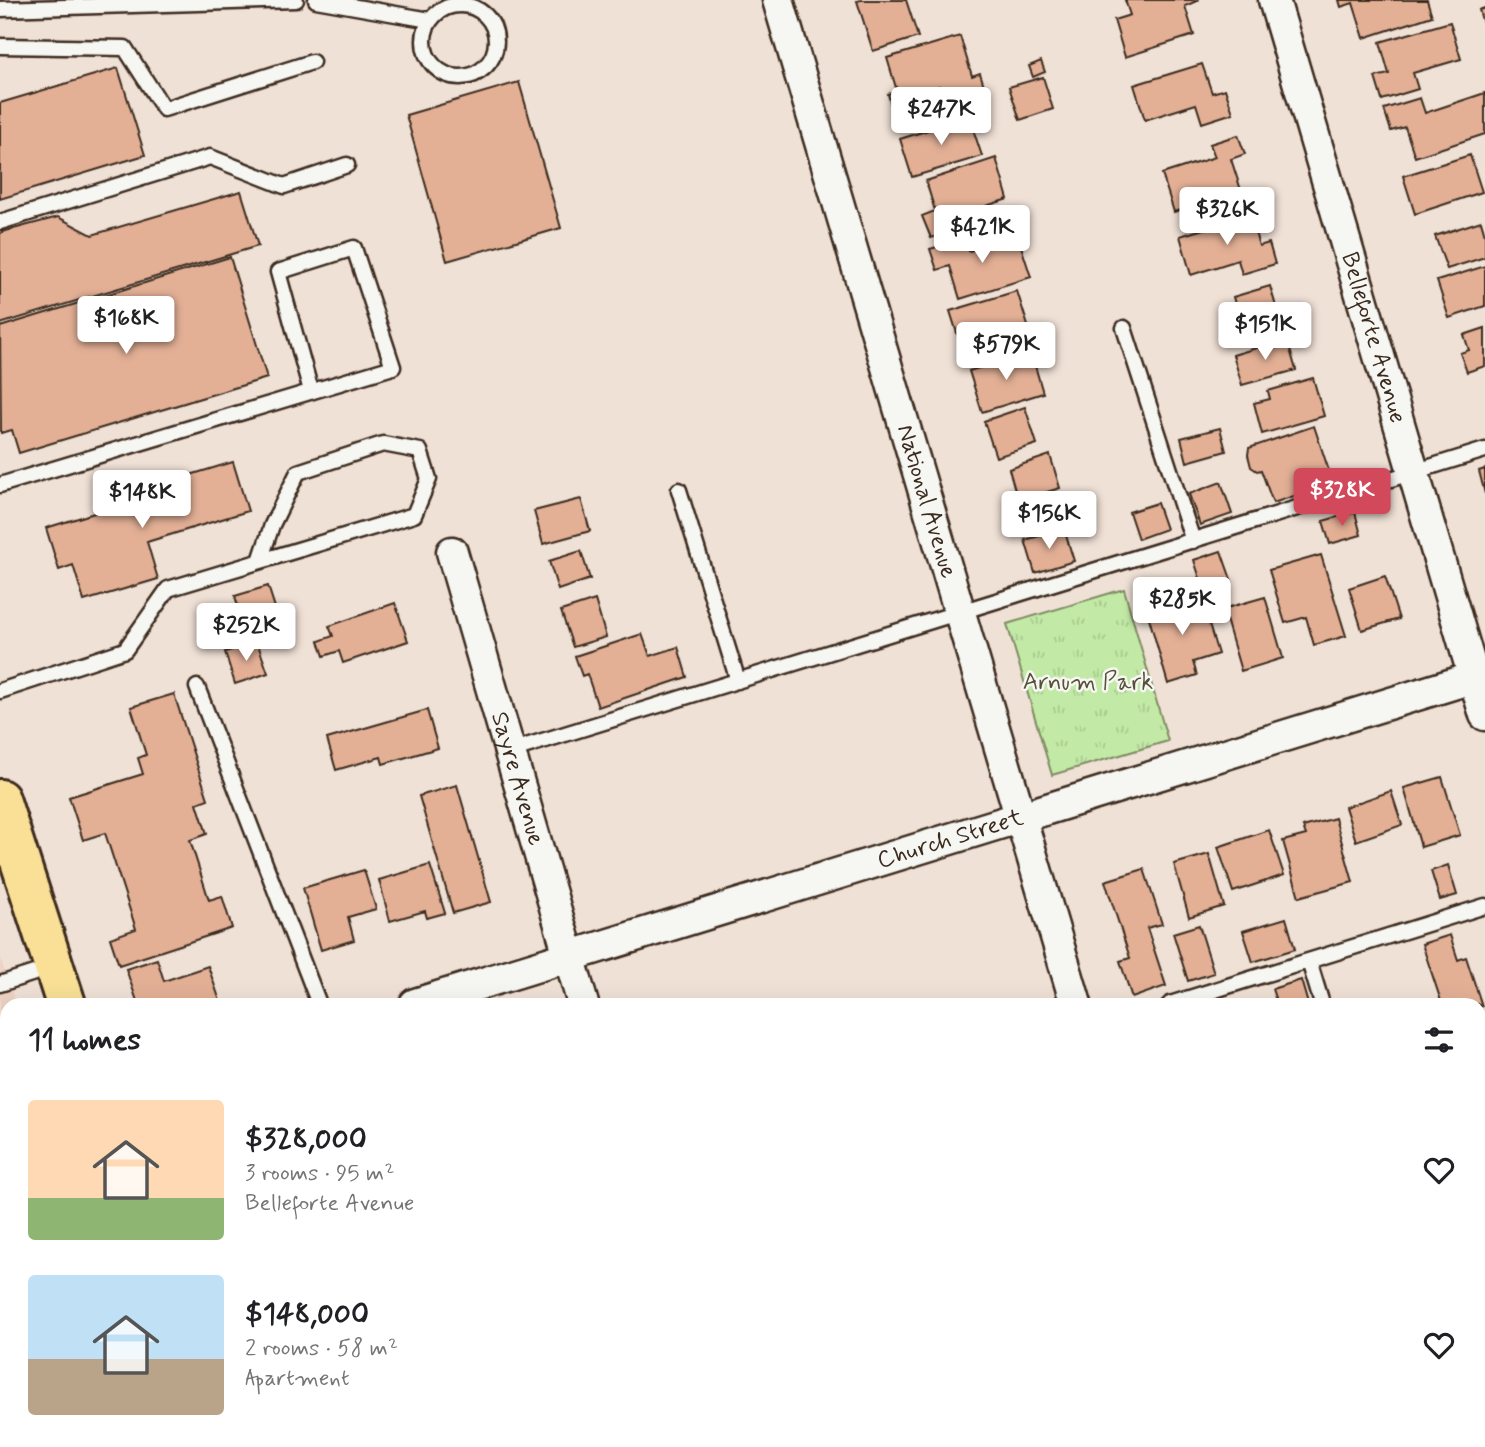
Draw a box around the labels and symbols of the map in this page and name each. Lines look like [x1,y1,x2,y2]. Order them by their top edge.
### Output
pin: $247K [892,88,990,147]
pin: $326K [1178,188,1276,247]
pin: $421K [933,205,1031,265]
street label: Belleforte Avenue [1334,248,1414,427]
pin: $168K [77,296,175,356]
pin: $151K [1216,302,1314,362]
pin: $579K [957,322,1055,382]
street label: National Avenue [889,421,964,582]
pin: $328K [1293,468,1391,528]
pin: $148K [93,470,191,530]
pin: $156K [1000,491,1098,551]
pin: $285K [1133,578,1231,637]
pin: $252K [197,604,295,663]
park label: Arnum Park [1023,667,1153,698]
street label: Sayre Avenue [484,708,552,849]
street label: Church Street [873,802,1027,876]

